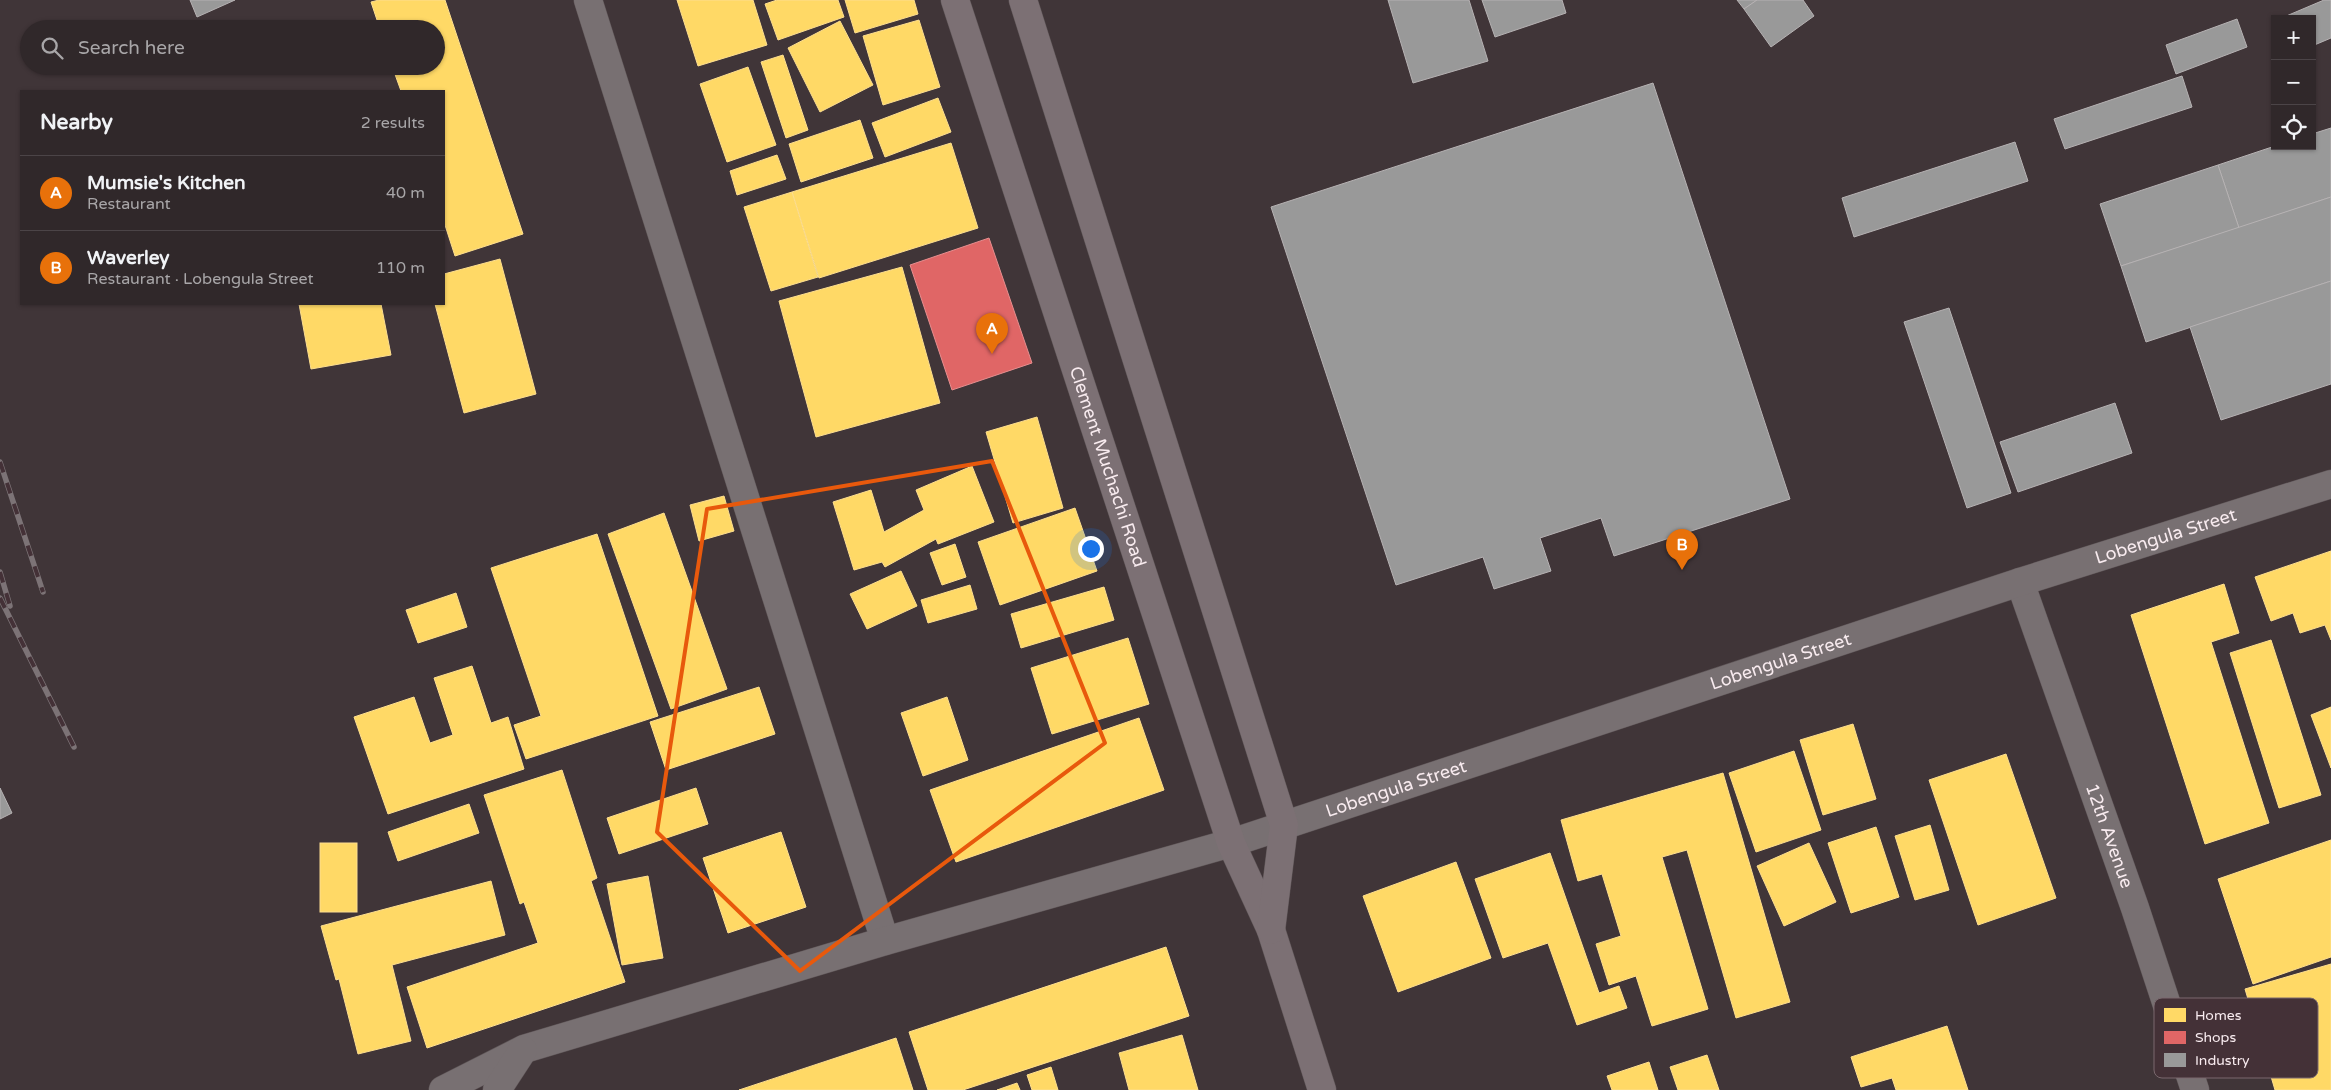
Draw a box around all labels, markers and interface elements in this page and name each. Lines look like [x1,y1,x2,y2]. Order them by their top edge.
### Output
map controls [2271,15,2316,150]
button: + [2271,15,2316,60]
search box [20,20,445,75]
icon: search [38,34,66,62]
text: Search here [78,37,185,59]
button: − [2271,60,2316,105]
button: locate [2271,105,2316,150]
text: Nearby [40,110,113,135]
text: 2 results [361,113,425,133]
text: Mumsie's Kitchen [87,172,246,194]
text: A [50,183,62,203]
text: 40 m [386,183,425,203]
text: Restaurant [87,194,171,214]
text: Waverley [87,247,170,269]
text: B [50,258,62,278]
text: 110 m [376,258,425,278]
text: Restaurant · Lobengula Street [87,269,314,289]
pin: A [976,313,1008,354]
street label: Clement Muchachi Road [1065,363,1151,570]
street label: Lobengula Street [2092,503,2239,569]
pin: B [1666,529,1698,570]
your location [1078,536,1104,562]
street label: Lobengula Street [1707,628,1854,695]
street label: Lobengula Street [1323,755,1469,822]
street label: 12th Avenue [2081,780,2138,891]
legend [2154,998,2318,1078]
text: Homes [2195,1007,2242,1024]
text: Shops [2195,1029,2236,1046]
text: Industry [2195,1052,2250,1069]

